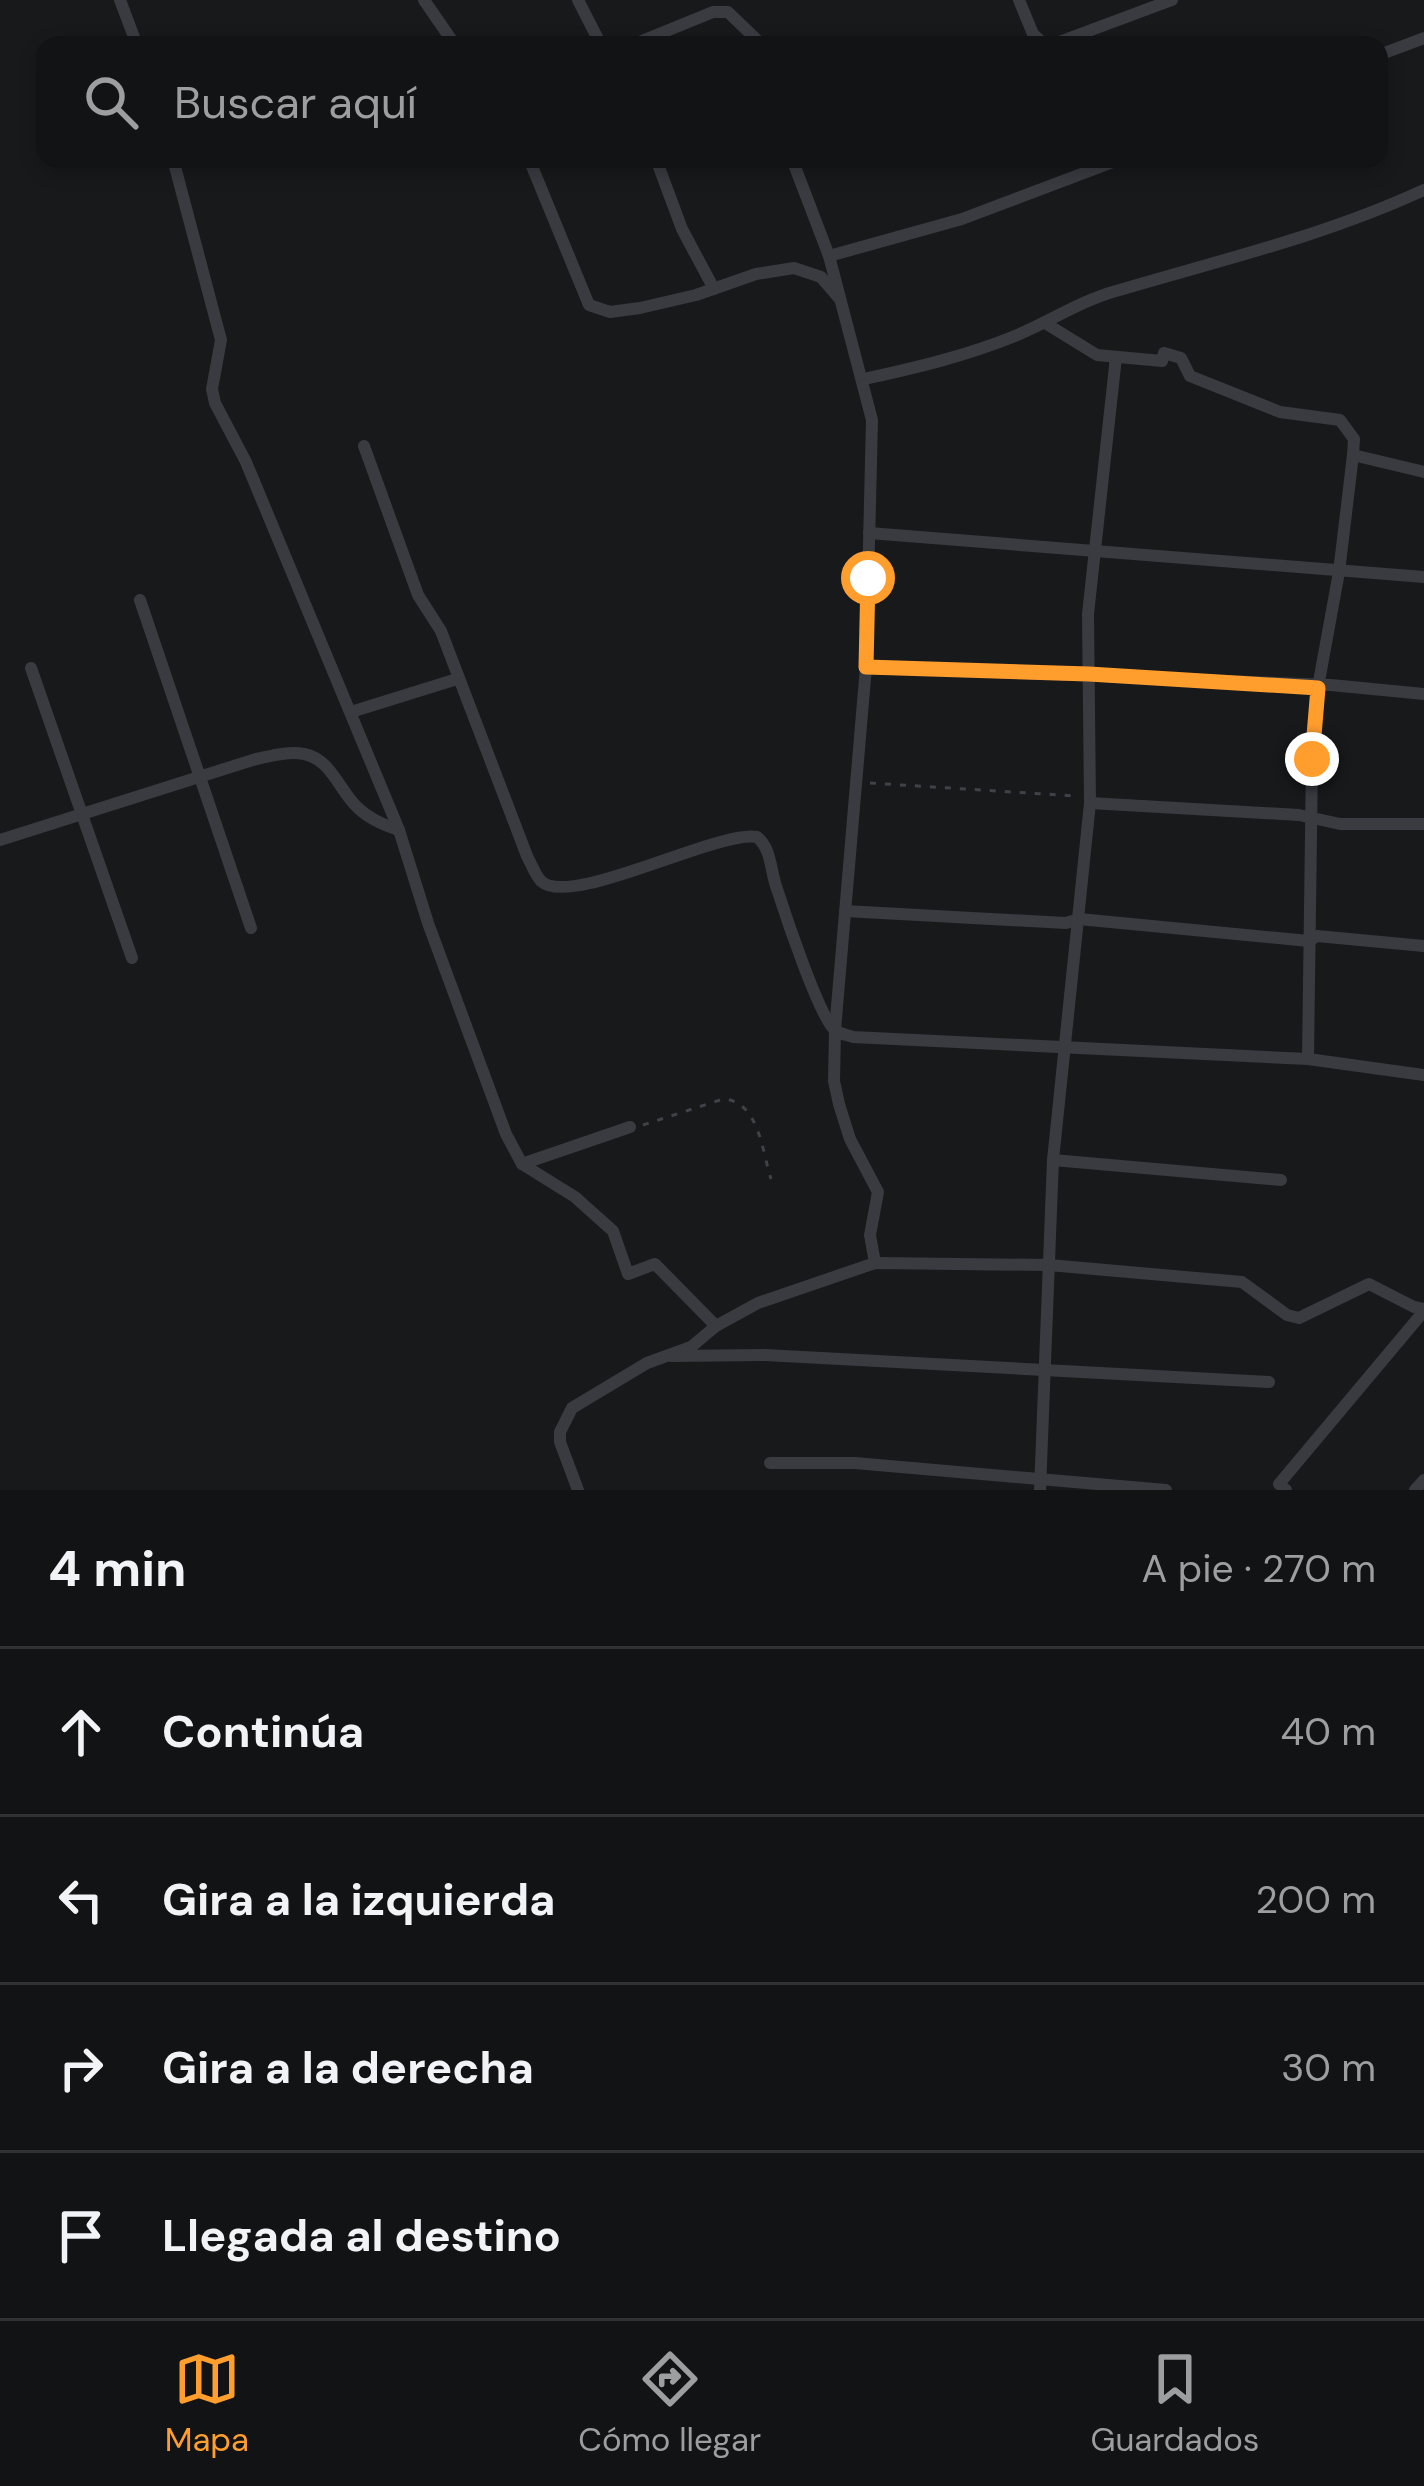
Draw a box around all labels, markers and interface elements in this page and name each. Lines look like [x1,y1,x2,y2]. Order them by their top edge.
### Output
search box [36,36,1388,168]
icon: search [78,69,144,135]
text: Buscar aquí [174,73,417,132]
route start [841,551,895,605]
route end [1285,732,1339,786]
text: 4 min [48,1535,187,1602]
text: A pie · 270 m [1141,1543,1376,1594]
icon: ahead [48,1699,114,1765]
text: Continúa [162,1702,364,1761]
text: 40 m [1281,1706,1376,1757]
icon: left [48,1867,114,1933]
text: Gira a la izquierda [162,1870,556,1929]
text: 200 m [1255,1874,1376,1925]
icon: right [48,2035,114,2101]
text: Gira a la derecha [162,2038,534,2097]
text: 30 m [1281,2042,1376,2093]
icon: arrive [48,2203,114,2269]
text: Llegada al destino [162,2206,561,2265]
tab: Mapa [165,2346,249,2461]
tab: Cómo llegar [578,2346,761,2461]
tab: Guardados [1090,2346,1259,2461]

